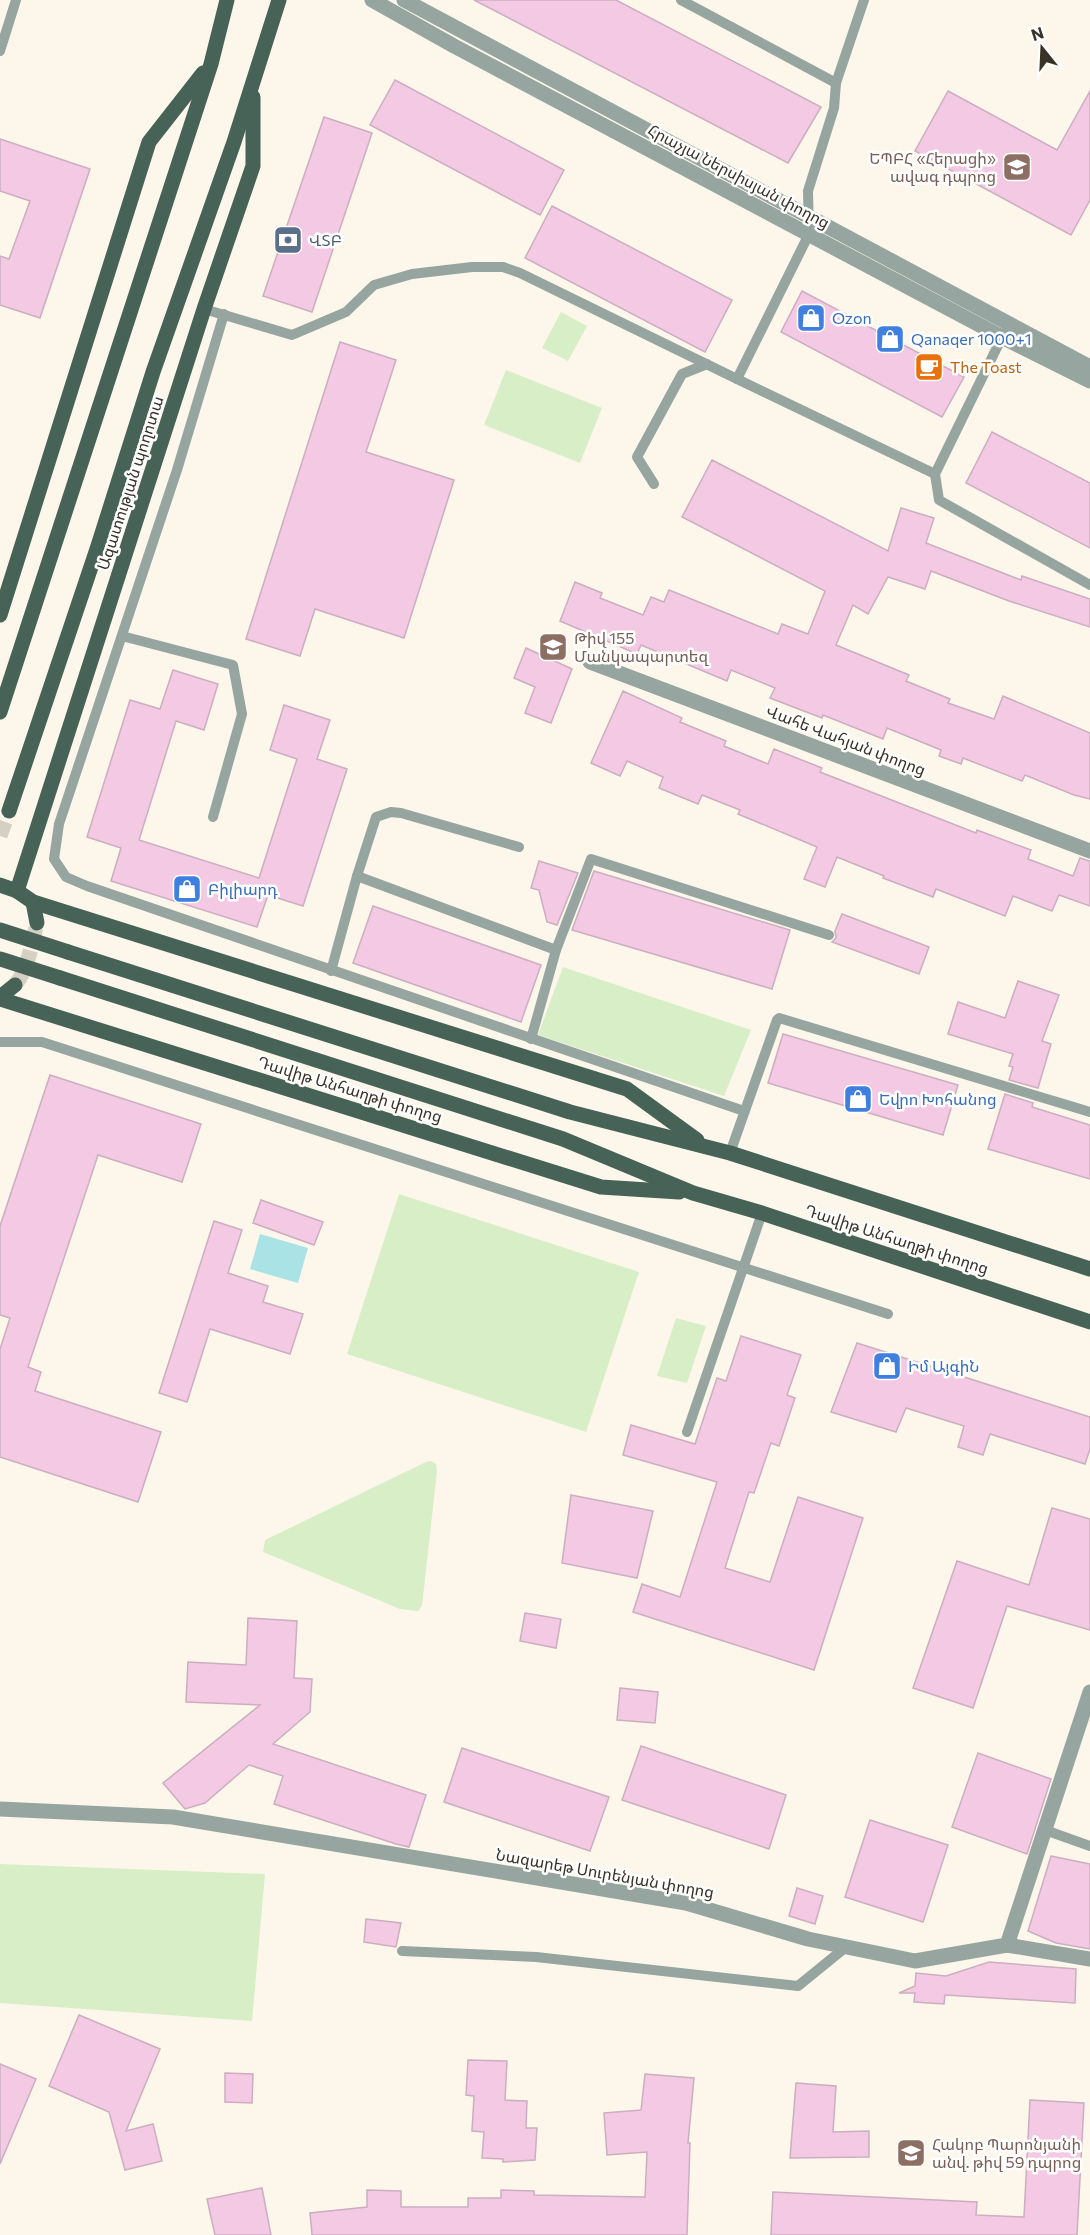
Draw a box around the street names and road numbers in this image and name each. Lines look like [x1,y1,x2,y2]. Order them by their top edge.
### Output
street label: Հրաչյա Ներսիսյան փողոց [645,120,833,232]
street label: Ազատության պողոտա [92,393,168,573]
street label: Վահե Վահյան փողոց [763,700,929,780]
street label: Դավիթ Անհաղթի փողոց [255,1051,445,1127]
street label: Դավիթ Անհաղթի փողոց [803,1200,991,1278]
street label: Նազարեթ Սուրենյան փողոց [494,1844,716,1902]

